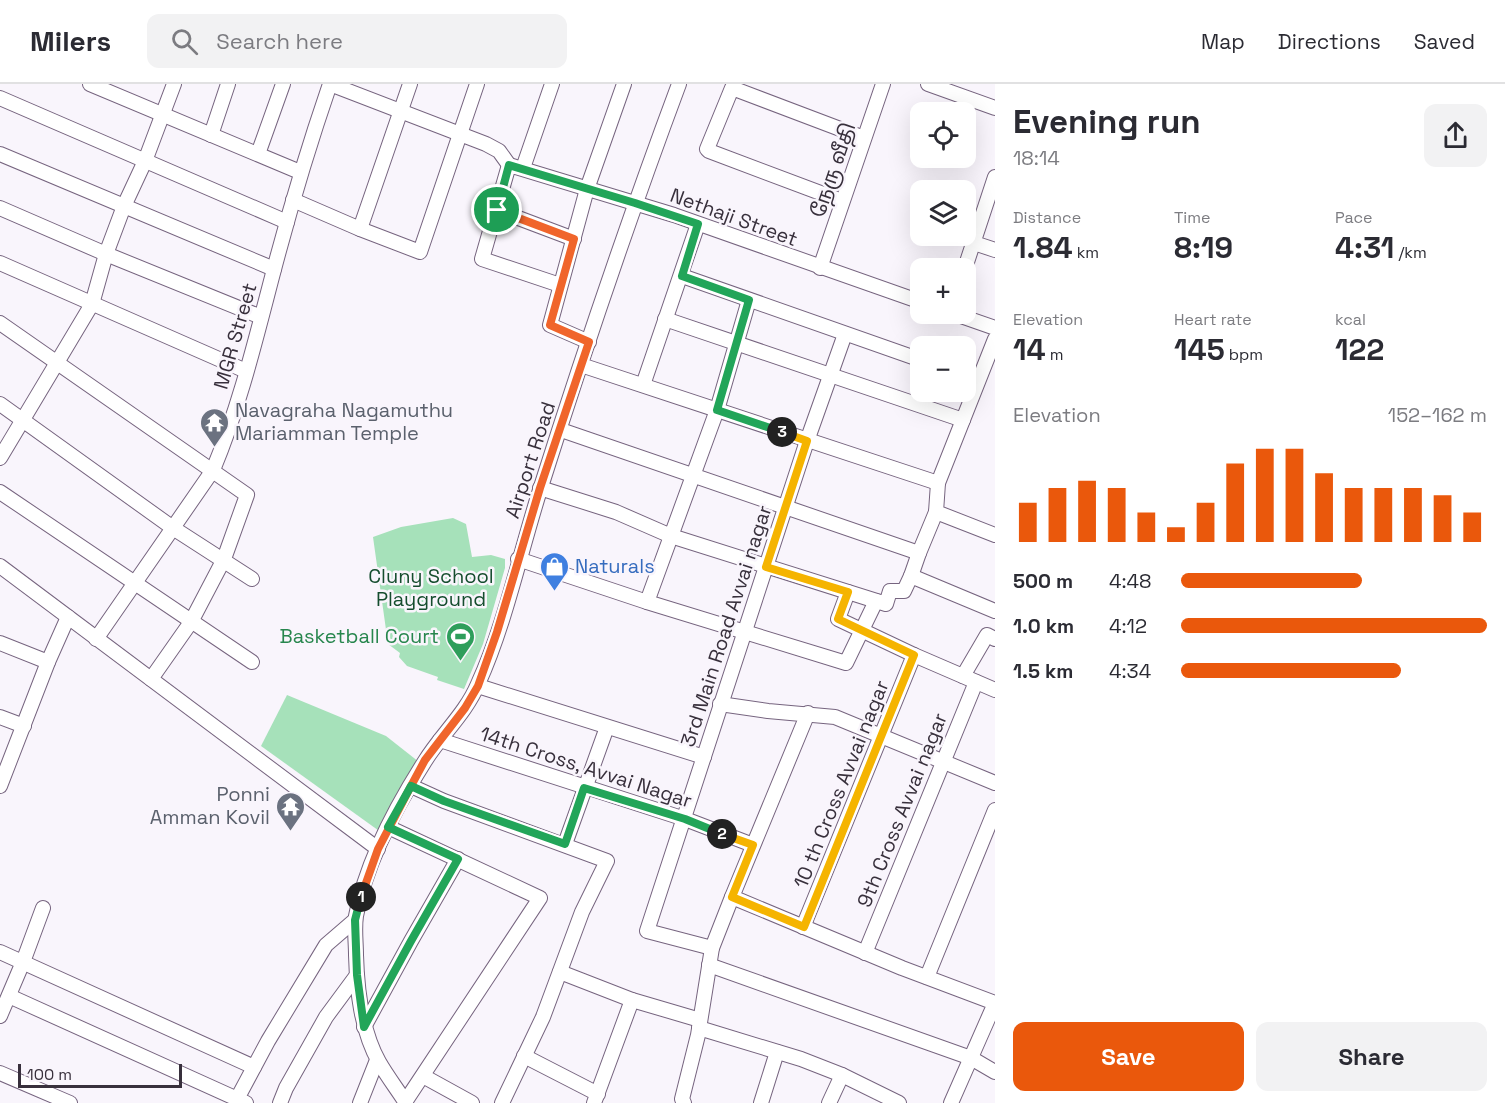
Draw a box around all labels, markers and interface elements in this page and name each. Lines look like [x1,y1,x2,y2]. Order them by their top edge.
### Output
search box [147,14,567,68]
text: Milers [30,23,111,59]
icon: search [168,25,201,58]
text: Search here [216,27,343,55]
text: Map [1201,28,1245,55]
text: Directions [1278,28,1381,55]
text: Saved [1414,28,1475,55]
text: Evening run [1013,101,1201,143]
map controls [910,102,976,402]
button: locate [910,102,976,168]
button: share [1424,104,1487,167]
street label: நேரு வீதி [805,119,862,221]
text: 18:14 [1013,145,1060,171]
button: layers [910,180,976,246]
street label: Nethaji Street [667,182,801,252]
pin [471,184,522,235]
icon: arrive [480,193,513,226]
text: Distance [1013,207,1081,228]
text: Time [1174,207,1210,228]
text: Pace [1335,207,1372,228]
text: 1.84 [1013,228,1073,267]
text: 8:19 [1174,228,1233,267]
text: 4:31 [1335,228,1394,267]
text: km [1073,242,1099,263]
text: /km [1394,242,1427,263]
button: + [910,258,976,324]
street label: MGR Street [207,280,263,392]
text: Elevation [1013,309,1083,330]
text: Heart rate [1174,309,1252,330]
text: kcal [1335,309,1366,330]
text: 14 [1013,330,1046,369]
text: 145 [1174,330,1225,369]
text: 122 [1335,330,1384,369]
button: − [910,336,976,402]
text: m [1046,344,1064,365]
text: bpm [1225,344,1263,365]
place label: Navagraha Nagamuthu Mariamman Temple [235,397,453,446]
street label: Airport Road [499,398,561,522]
text: Elevation [1013,402,1101,428]
text: 152–162 m [1388,402,1487,428]
temple icon: Navagraha Nagamuthu Mariamman Temple [198,406,230,448]
pin: 3 [767,417,797,447]
text: 3 [777,421,787,442]
street label: 3rd Main Road Avvai nagar [675,502,777,750]
shop icon: Naturals [538,550,570,592]
place label: Naturals [575,553,655,579]
park label: Cluny School Playground [368,563,494,612]
text: 500 m [1013,568,1073,594]
text: 4:48 [1109,568,1152,594]
text: 1.0 km [1013,613,1074,639]
text: 4:12 [1109,613,1147,639]
sports icon: Basketball Court [444,620,476,662]
place label: Basketball Court [279,623,439,649]
text: 1.5 km [1013,658,1073,684]
text: 4:34 [1109,658,1151,684]
street label: 10 th Cross Avvai nagar [787,676,895,892]
street label: 9th Cross Avvai nagar [851,709,953,911]
street label: 14th Cross, Avvai Nagar [477,720,695,814]
place label: Ponni Amman Kovil [150,781,270,830]
temple icon: Ponni Amman Kovil [275,790,307,832]
pin: 2 [707,819,737,849]
text: 2 [717,823,727,844]
pin: 1 [346,882,376,912]
text: 1 [357,886,365,907]
button: Save [1013,1022,1244,1091]
button: Share [1256,1022,1487,1091]
scale bar [18,1061,182,1088]
text: 100 m [27,1064,72,1085]

